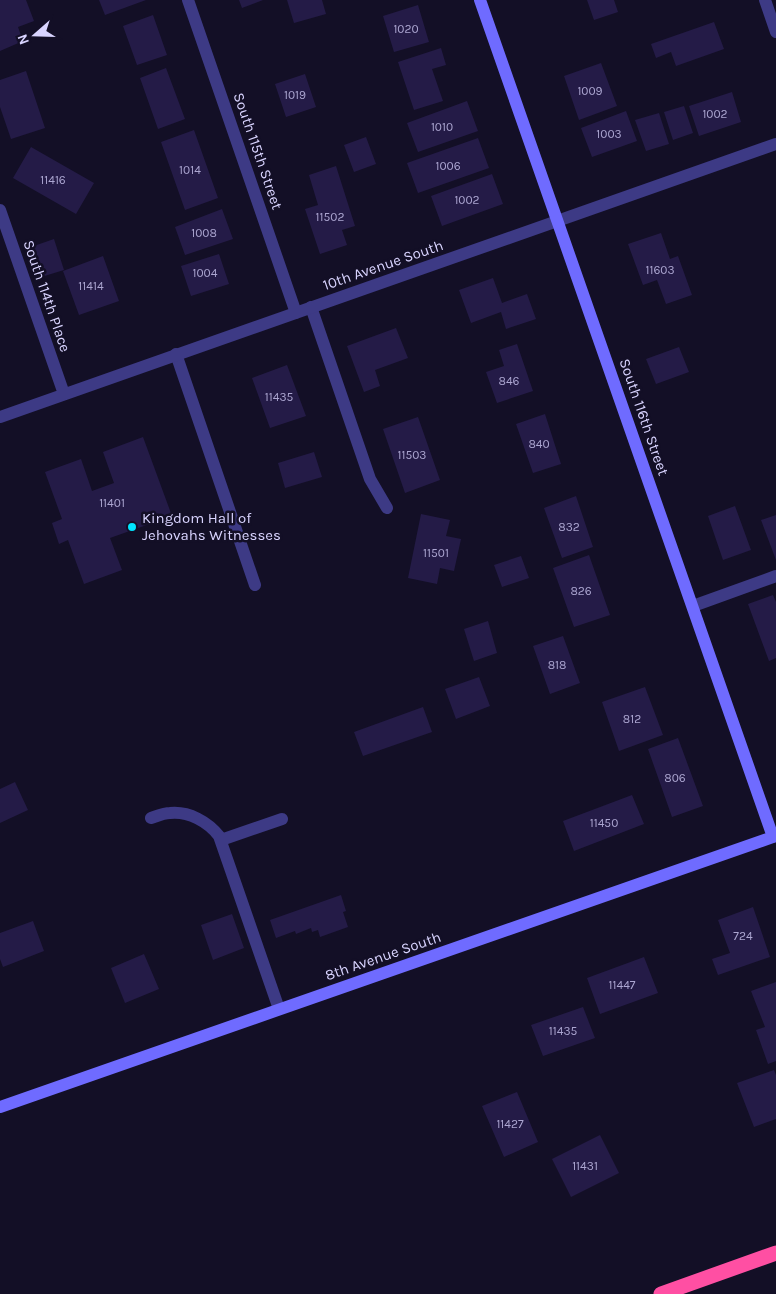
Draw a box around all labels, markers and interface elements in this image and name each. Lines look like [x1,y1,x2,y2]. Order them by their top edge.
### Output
north arrow [10,10,60,60]
house number: 1020 [393,22,419,36]
text: N [14,32,33,47]
house number: 1009 [577,84,603,98]
house number: 1019 [284,88,306,102]
street label: South 115th Street [230,90,287,212]
house number: 1002 [702,107,728,121]
house number: 1010 [431,120,453,134]
house number: 1003 [596,127,622,141]
house number: 1006 [435,159,461,173]
house number: 1014 [179,163,201,177]
house number: 11416 [40,173,66,187]
house number: 1002 [454,193,480,207]
house number: 11502 [316,210,344,224]
house number: 1008 [191,226,217,240]
street label: 10th Avenue South [320,236,446,294]
street label: South 114th Place [19,238,75,354]
house number: 11603 [645,263,675,277]
house number: 1004 [193,266,218,280]
house number: 11414 [78,279,104,293]
street label: South 116th Street [616,356,673,478]
house number: 846 [499,374,520,388]
house number: 11435 [265,390,293,404]
house number: 840 [528,437,550,451]
house number: 11503 [398,448,426,462]
house number: 11401 [99,496,125,510]
place label: Kingdom Hall of Jehovahs Witnesses [142,509,281,544]
house number: 832 [558,520,580,534]
marker: Kingdom Hall of Jehovahs Witnesses [126,521,138,533]
house number: 11501 [423,546,449,560]
house number: 826 [570,584,592,598]
house number: 818 [548,658,566,672]
house number: 812 [623,712,641,726]
house number: 806 [664,771,686,785]
house number: 11450 [590,816,618,830]
street label: 8th Avenue South [323,928,443,984]
house number: 724 [733,929,753,943]
house number: 11447 [609,978,636,992]
house number: 11435 [549,1024,577,1038]
house number: 11427 [496,1117,524,1131]
house number: 11431 [572,1159,598,1173]

